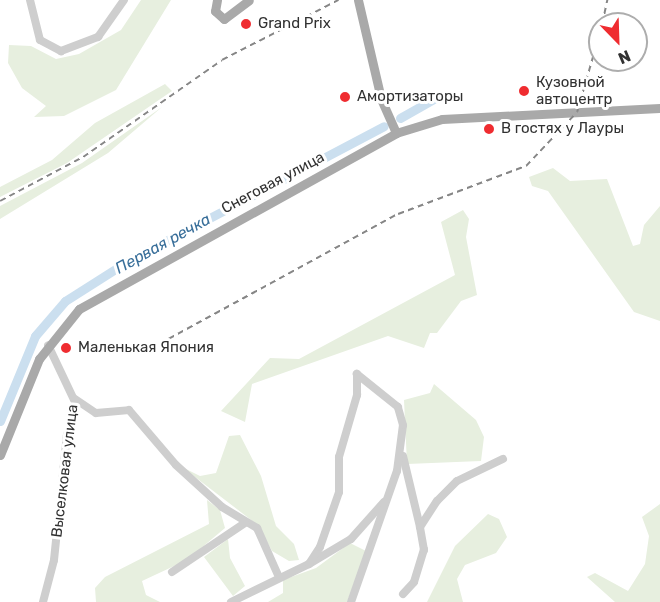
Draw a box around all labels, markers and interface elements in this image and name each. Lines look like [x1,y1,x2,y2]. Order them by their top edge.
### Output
north arrow [588,12,648,72]
place label: Grand Prix [258,15,331,33]
marker: Grand Prix [239,17,253,31]
text: N [615,46,633,68]
place label: Кузовной автоцентр [536,73,612,108]
marker: Кузовной автоцентр [517,84,531,98]
place label: Амортизаторы [357,88,463,106]
marker: Амортизаторы [338,90,352,104]
place label: В гостях у Лауры [501,120,624,138]
marker: В гостях у Лауры [482,122,496,136]
street label: Снеговая улица [218,148,328,218]
water label: Первая речка [112,210,214,278]
place label: Маленькая Япония [78,339,214,357]
marker: Маленькая Япония [59,341,73,355]
street label: Выселковая улица [48,403,82,539]

